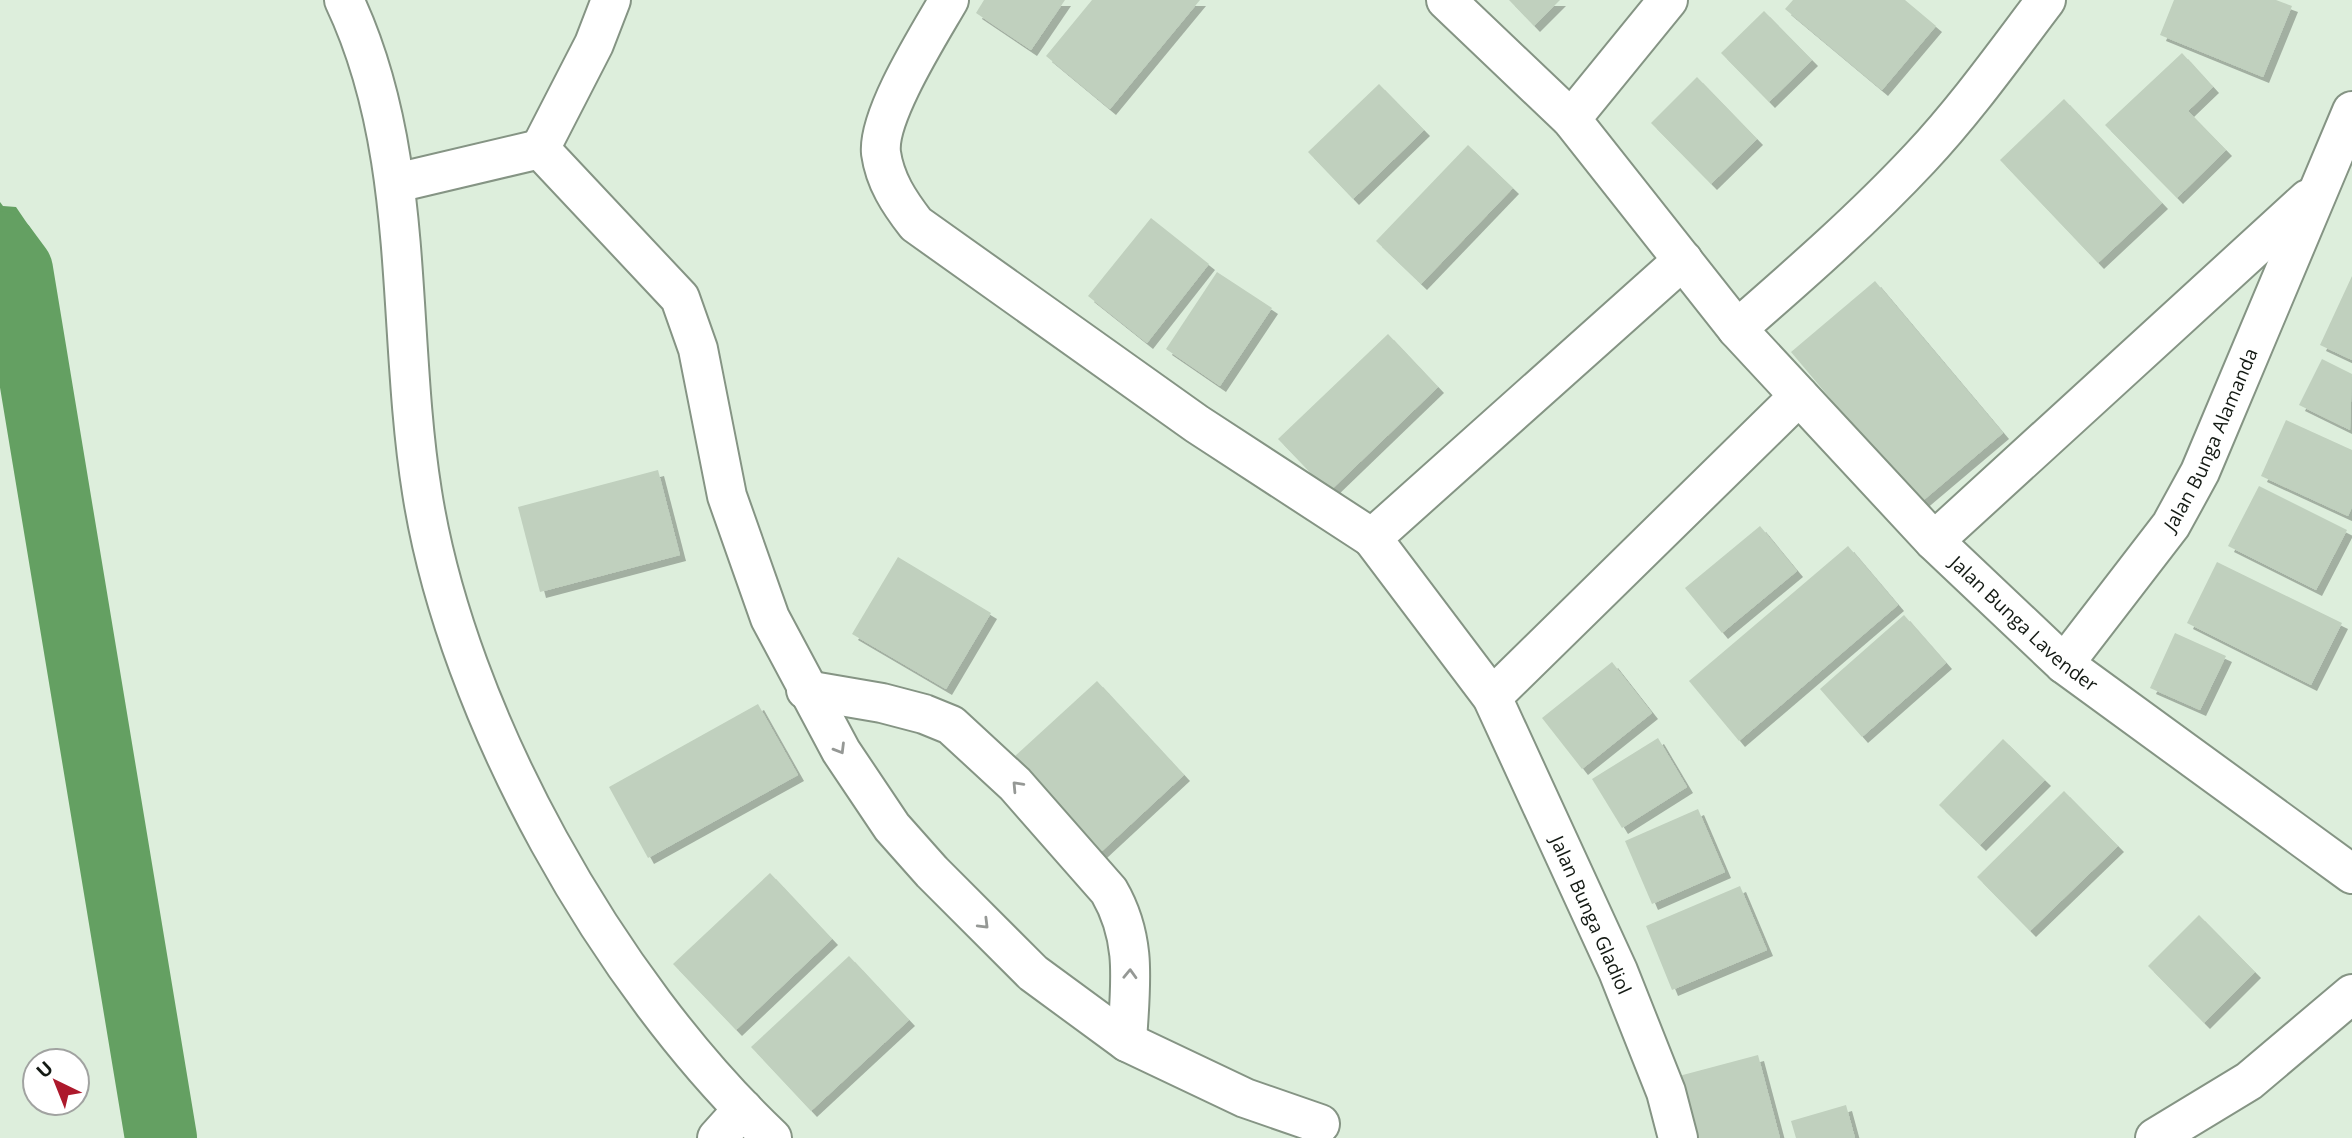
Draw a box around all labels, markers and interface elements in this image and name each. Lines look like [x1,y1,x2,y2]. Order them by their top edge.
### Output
street label: Jalan Bunga Alamanda [2157,344,2264,538]
street label: Jalan Bunga Lavender [1943,548,2103,698]
one-way arrow [832,742,845,755]
one-way arrow [1012,781,1025,794]
street label: Jalan Bunga Gladiol [1544,830,1638,998]
one-way arrow [976,916,989,929]
one-way arrow [1123,968,1138,979]
north arrow [21,1047,91,1117]
text: U [30,1055,59,1084]

